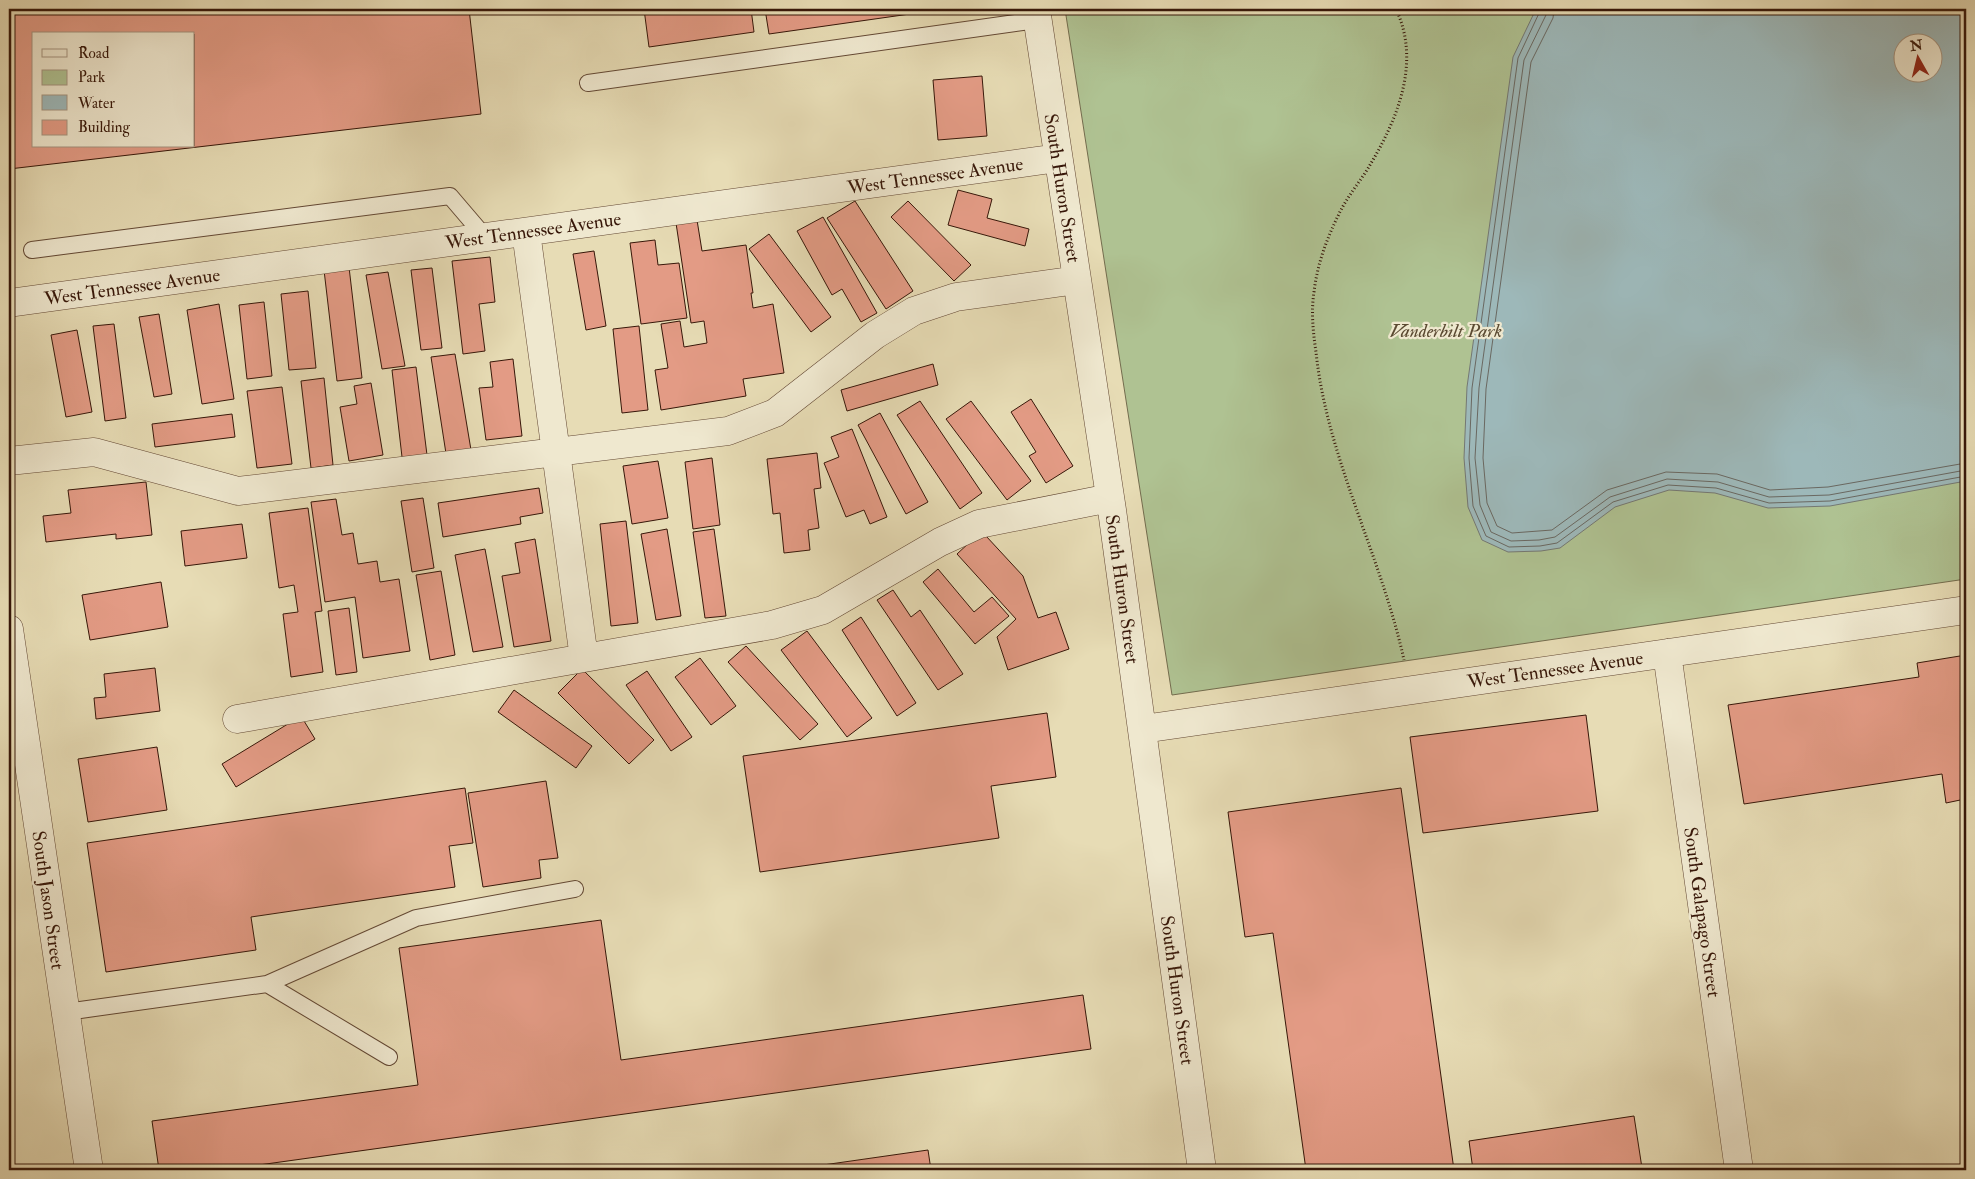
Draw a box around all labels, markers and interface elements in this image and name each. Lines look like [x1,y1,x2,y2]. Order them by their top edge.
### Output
legend [32,32,195,148]
north arrow [1892,32,1942,82]
text: N [1908,36,1924,55]
text: Road [78,44,110,63]
text: Park [78,68,105,87]
text: Water [77,94,115,113]
street label: South Huron Street [1038,112,1086,264]
text: Building [78,118,130,137]
street label: West Tennessee Avenue [845,152,1025,200]
street label: West Tennessee Avenue [443,207,623,255]
street label: West Tennessee Avenue [42,263,222,311]
park label: Vanderbilt Park [1390,319,1502,343]
street label: South Huron Street [1100,513,1144,665]
street label: West Tennessee Avenue [1465,646,1645,694]
street label: South Galapago Street [1677,825,1726,999]
street label: South Jason Street [26,829,70,971]
street label: South Huron Street [1155,914,1199,1066]

